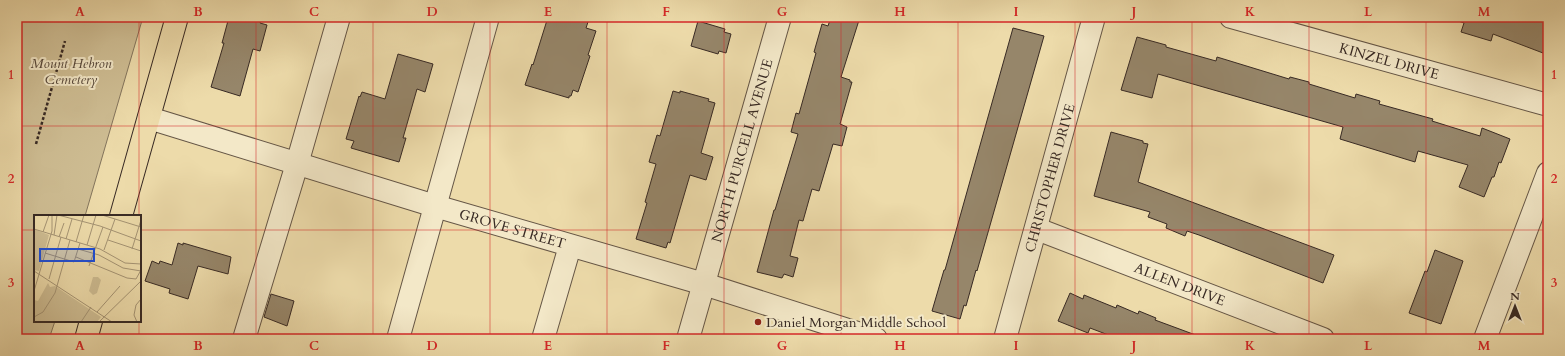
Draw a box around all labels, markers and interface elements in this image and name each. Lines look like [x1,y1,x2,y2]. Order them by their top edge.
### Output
text: A [75,3,85,21]
text: B [193,3,203,21]
text: C [309,3,319,21]
text: D [426,3,438,21]
text: E [544,3,552,21]
text: F [662,3,670,21]
text: G [777,3,788,21]
text: H [894,3,906,21]
text: I [1013,3,1019,21]
text: J [1130,3,1137,21]
text: K [1245,3,1256,21]
text: L [1364,3,1373,21]
text: M [1478,3,1491,21]
street label: KINZEL DRIVE [1337,38,1441,84]
park label: Mount Hebron Cemetery [30,54,112,89]
street label: NORTH PURCELL AVENUE [707,56,778,245]
text: 1 [8,66,14,84]
text: 1 [1551,66,1557,84]
street label: CHRISTOPHER DRIVE [1020,101,1080,255]
text: 2 [8,170,15,188]
text: 2 [1551,170,1558,188]
street label: GROVE STREET [457,205,568,253]
inset map [34,215,141,322]
street label: ALLEN DRIVE [1131,258,1228,311]
text: 3 [8,274,15,292]
text: 3 [1551,274,1558,292]
north arrow [1495,286,1535,326]
text: N [1510,289,1520,304]
place label: Daniel Morgan Middle School [766,313,946,332]
marker: Daniel Morgan Middle School [753,317,763,327]
text: A [75,337,85,355]
text: B [193,337,203,355]
text: C [309,337,319,355]
text: D [426,337,438,355]
text: E [544,337,552,355]
text: F [662,337,670,355]
text: G [777,337,788,355]
text: H [894,337,906,355]
text: I [1013,337,1019,355]
text: J [1130,337,1137,355]
text: K [1245,337,1256,355]
text: L [1364,337,1373,355]
text: M [1478,337,1491,355]

